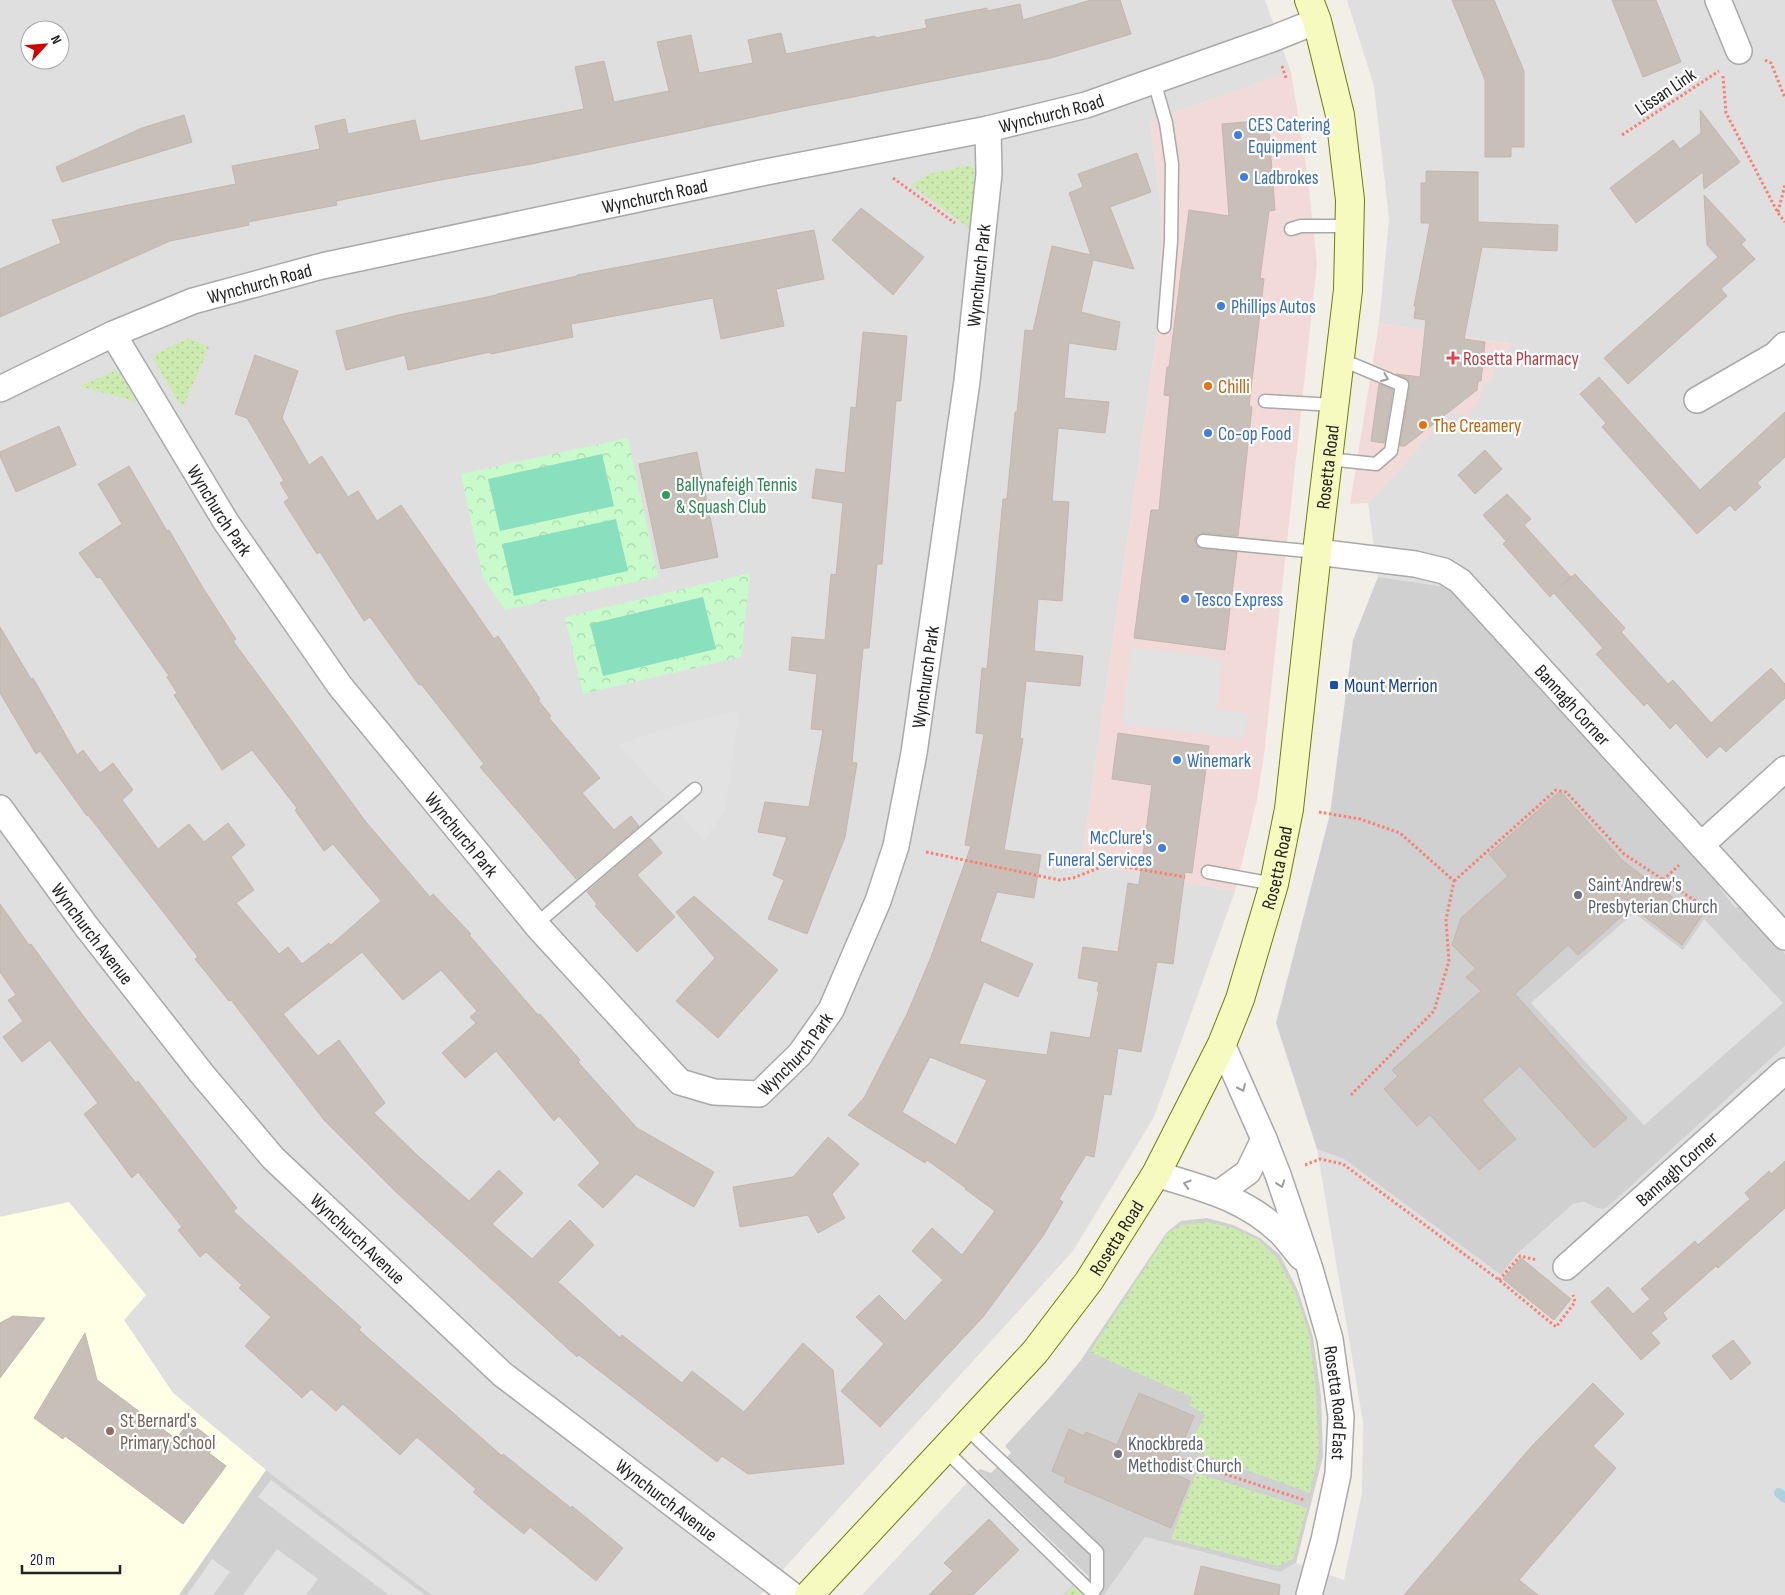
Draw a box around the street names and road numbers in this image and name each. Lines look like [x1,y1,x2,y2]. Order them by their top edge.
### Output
street label: Lissan Link [1631,63,1701,121]
street label: Wynchurch Road [997,90,1107,139]
street label: Wynchurch Road [600,175,710,219]
street label: Wynchurch Park [963,222,997,328]
street label: Wynchurch Road [205,259,314,310]
street label: Rosetta Road [1312,424,1345,511]
street label: Wynchurch Park [181,461,256,561]
street label: Wynchurch Park [908,624,945,730]
street label: Bannagh Corner [1529,660,1615,752]
street label: Wynchurch Park [419,788,503,883]
street label: Rosetta Road [1257,824,1298,912]
street label: Wynchurch Avenue [45,879,138,990]
street label: Wynchurch Park [754,1008,839,1101]
street label: Bannagh Corner [1632,1127,1723,1212]
street label: Wynchurch Avenue [305,1189,409,1290]
street label: Rosetta Road [1085,1197,1149,1280]
street label: Rosetta Road East [1318,1344,1351,1461]
street label: Wynchurch Avenue [610,1455,721,1547]

